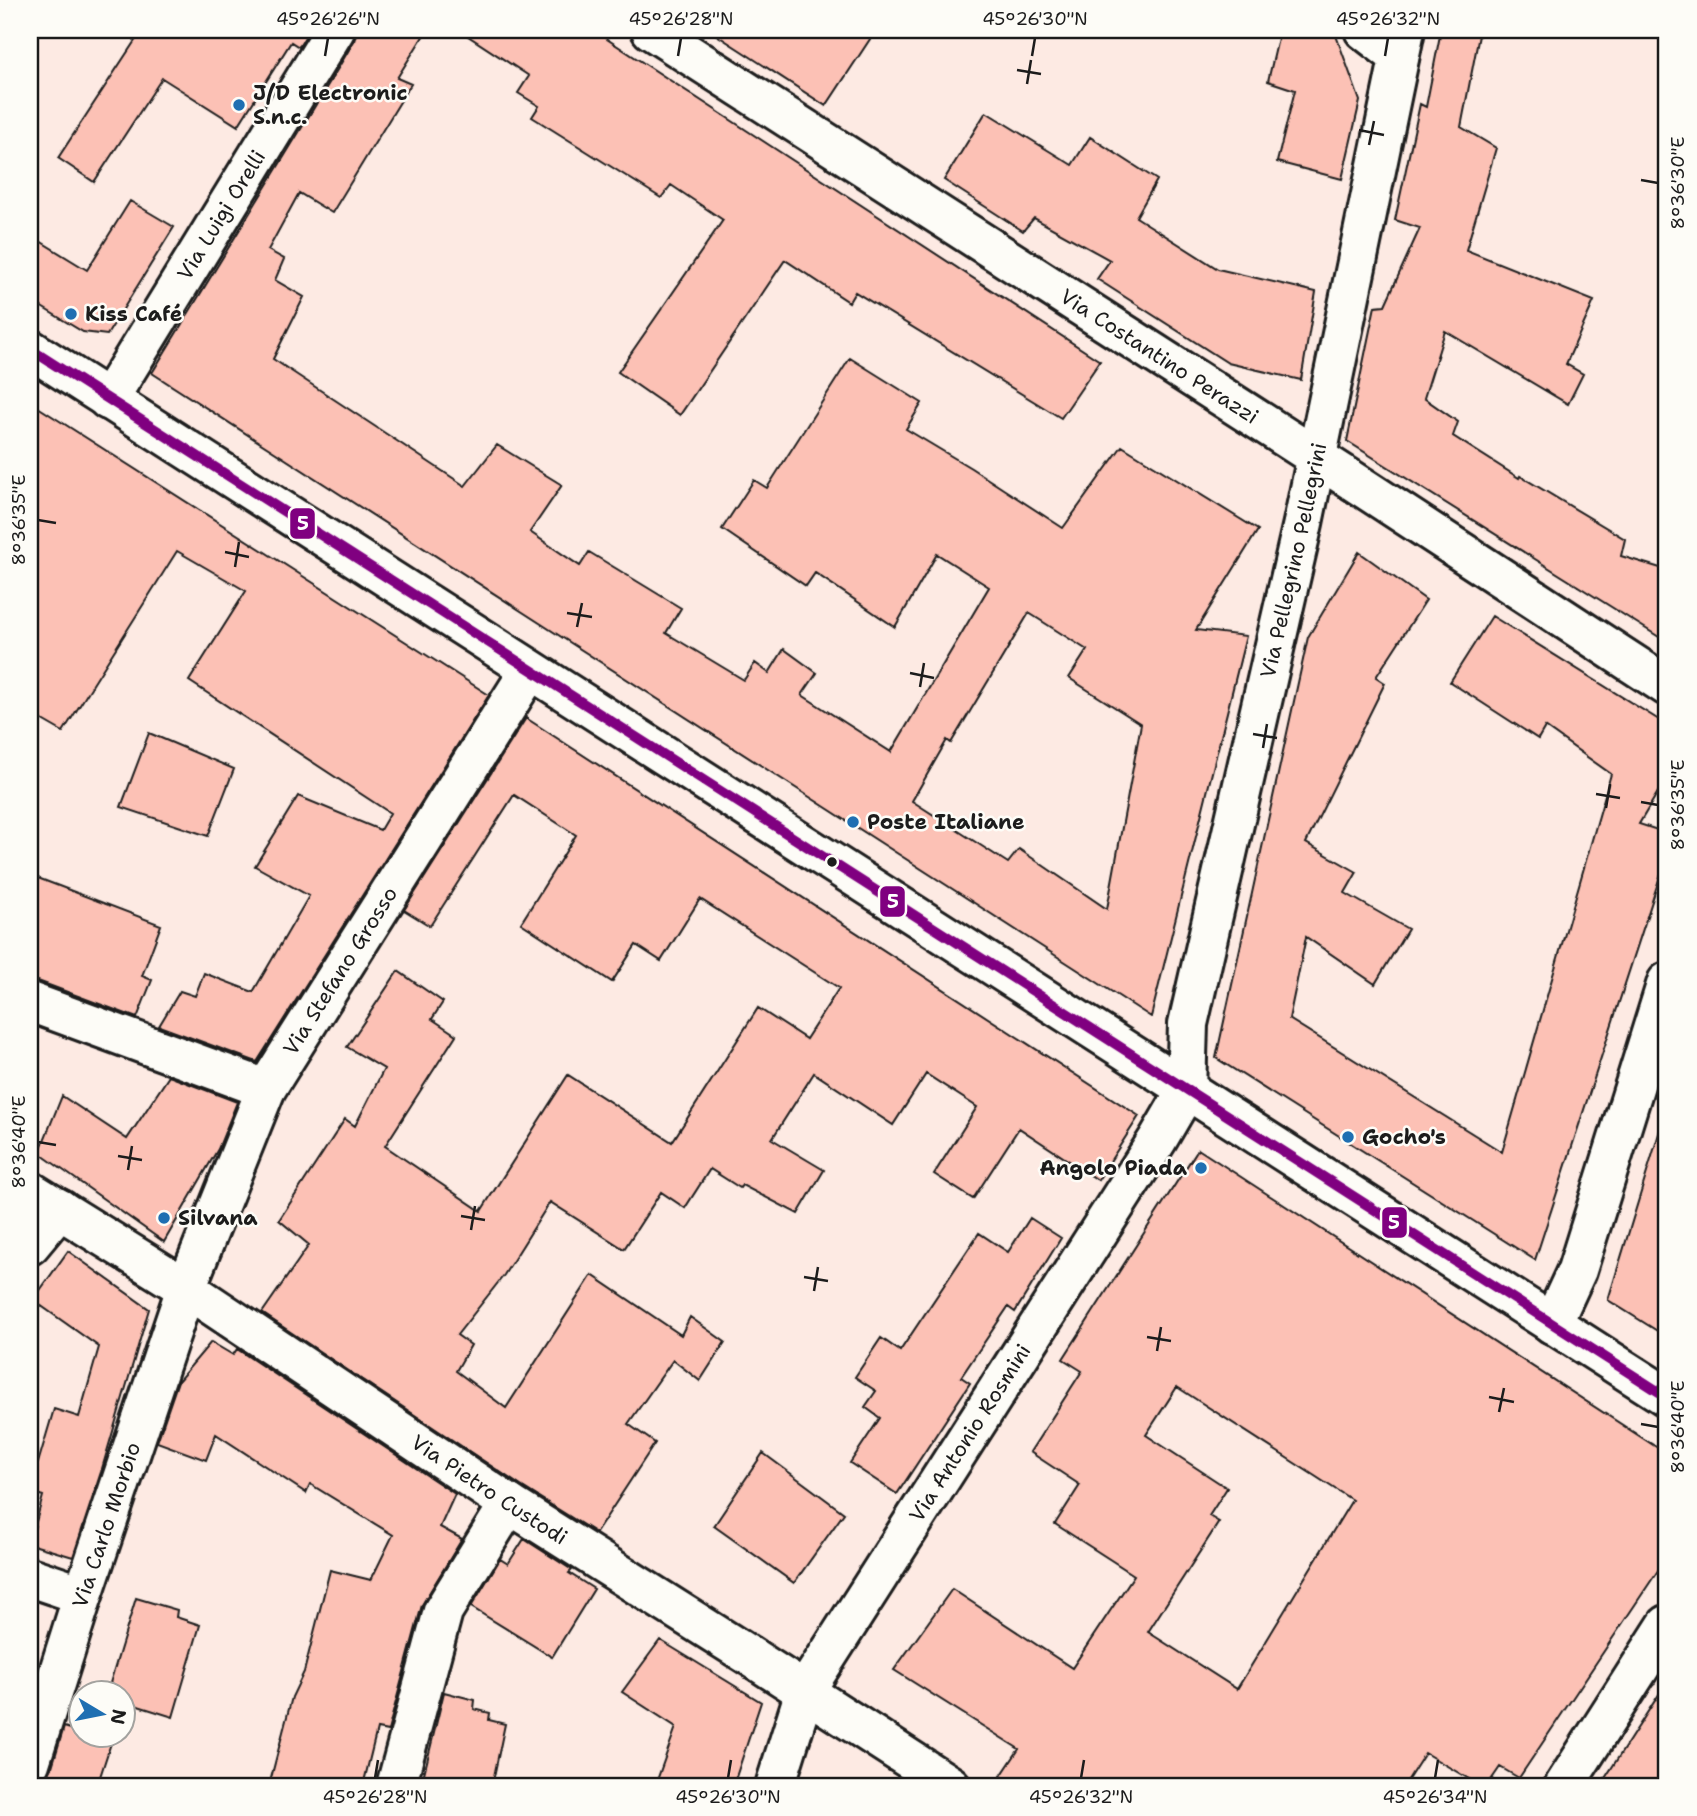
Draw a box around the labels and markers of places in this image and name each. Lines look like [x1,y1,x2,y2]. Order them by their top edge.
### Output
place label: J/D Electronic S.n.c. [253,79,408,131]
marker: J/D Electronic S.n.c. [231,97,247,113]
place label: Kiss Café [85,300,182,328]
marker: Kiss Café [63,306,79,322]
place label: Poste Italiane [867,808,1025,836]
marker: Poste Italiane [845,814,861,830]
unlabelled marker [825,855,839,869]
place label: Gocho's [1362,1123,1446,1151]
marker: Gocho's [1340,1129,1356,1145]
place label: Angolo Piada [1039,1154,1188,1182]
marker: Angolo Piada [1193,1160,1209,1176]
place label: Silvana [178,1204,258,1232]
marker: Silvana [156,1210,172,1226]

